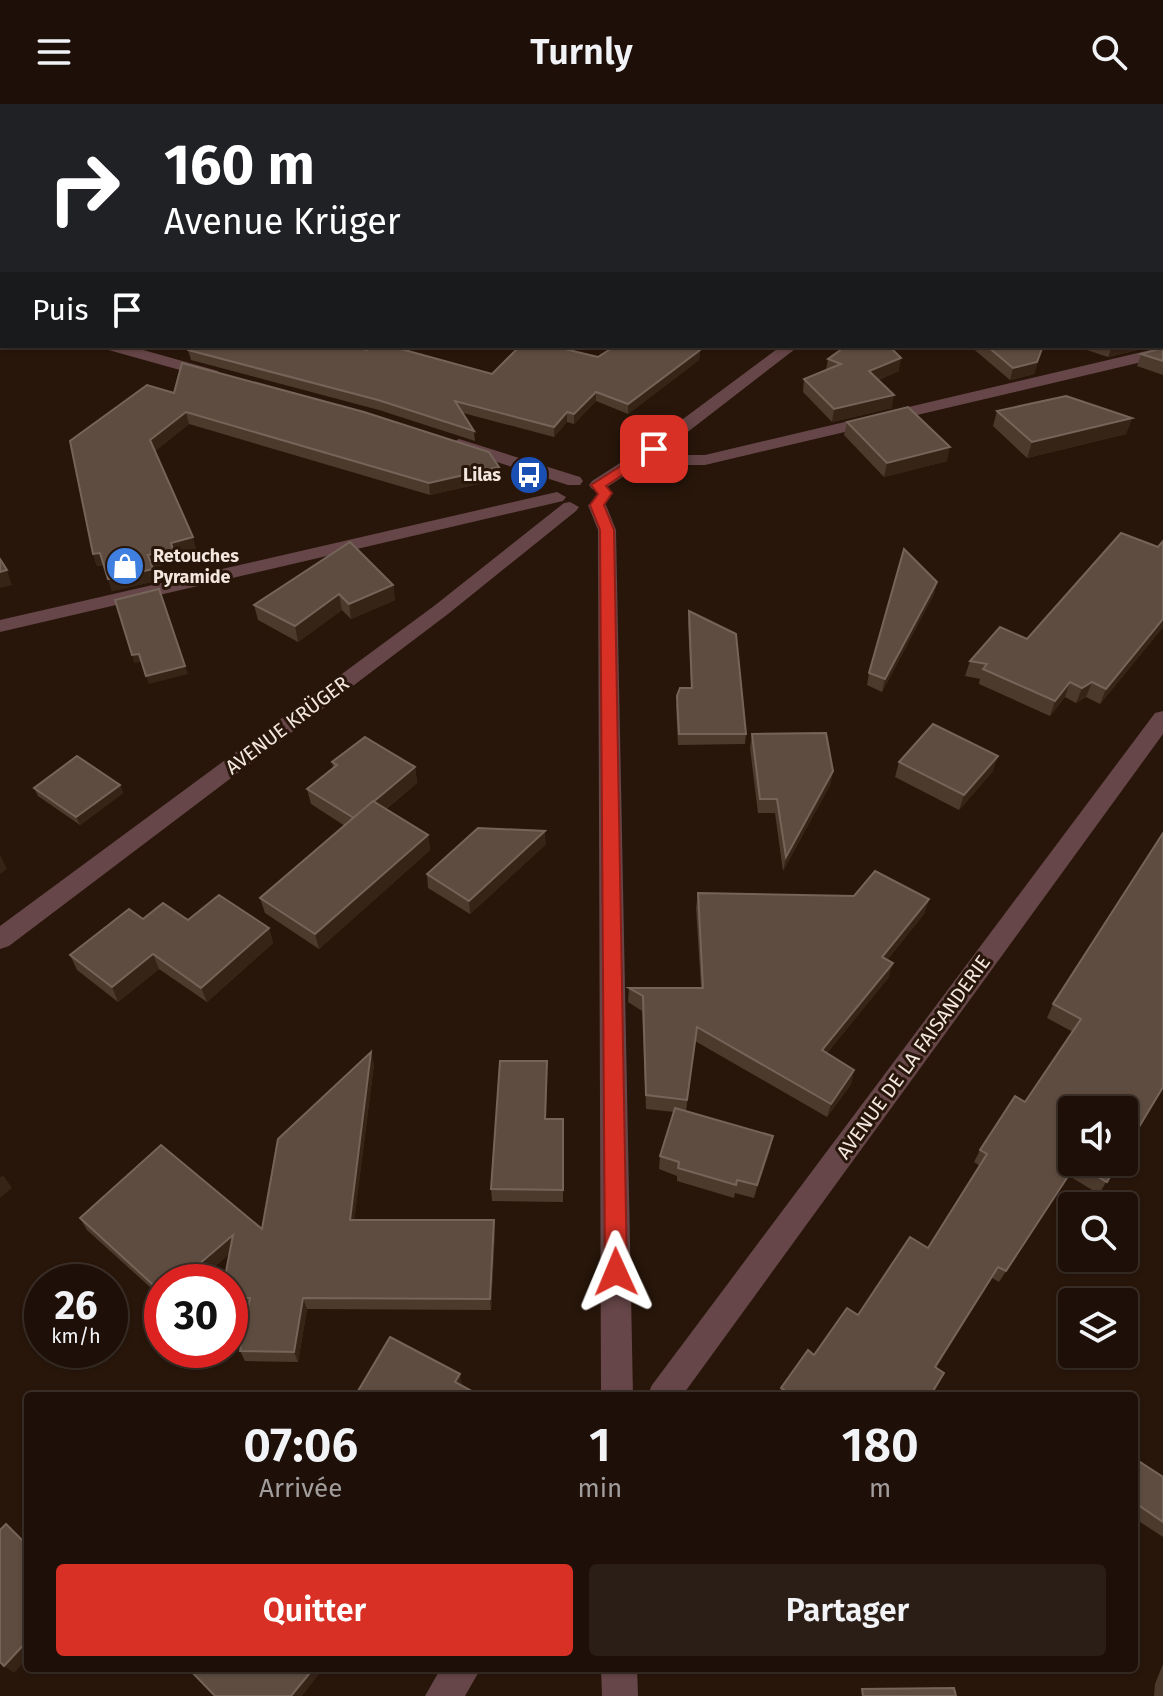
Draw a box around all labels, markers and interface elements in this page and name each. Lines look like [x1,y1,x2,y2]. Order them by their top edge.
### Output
icon: menu [32,30,76,74]
text: Turnly [530,30,633,74]
icon: search [1087,30,1131,74]
text: 160 m [164,132,315,199]
icon: right [32,136,136,240]
text: Avenue Krüger [164,200,401,244]
icon: arrive [105,288,149,332]
text: Puis [32,292,89,328]
pin [620,415,688,483]
icon: arrive [632,427,676,471]
bus stop icon: Lilas [508,454,550,496]
place label: Lilas [463,464,501,486]
shop icon: Retouches Pyramide [104,545,146,587]
place label: Retouches Pyramide [153,545,239,588]
street label: AVENUE KRÜGER [221,671,353,779]
street label: AVENUE DE LA FAISANDERIE [831,950,995,1164]
map controls [1058,1096,1138,1368]
button: sound [1058,1096,1138,1176]
button: search [1058,1192,1138,1272]
position arrow [574,1230,658,1314]
speed limit sign: 30 [144,1264,248,1368]
text: 26 [54,1282,98,1330]
button: layers [1058,1288,1138,1368]
text: km/h [51,1324,101,1348]
text: 07:06 [243,1416,358,1474]
text: 1 [589,1416,611,1474]
text: 180 [842,1416,919,1474]
text: Arrivée [259,1473,342,1504]
text: min [577,1473,622,1504]
text: m [869,1473,891,1504]
button: Quitter [56,1564,573,1656]
button: Partager [589,1564,1106,1656]

